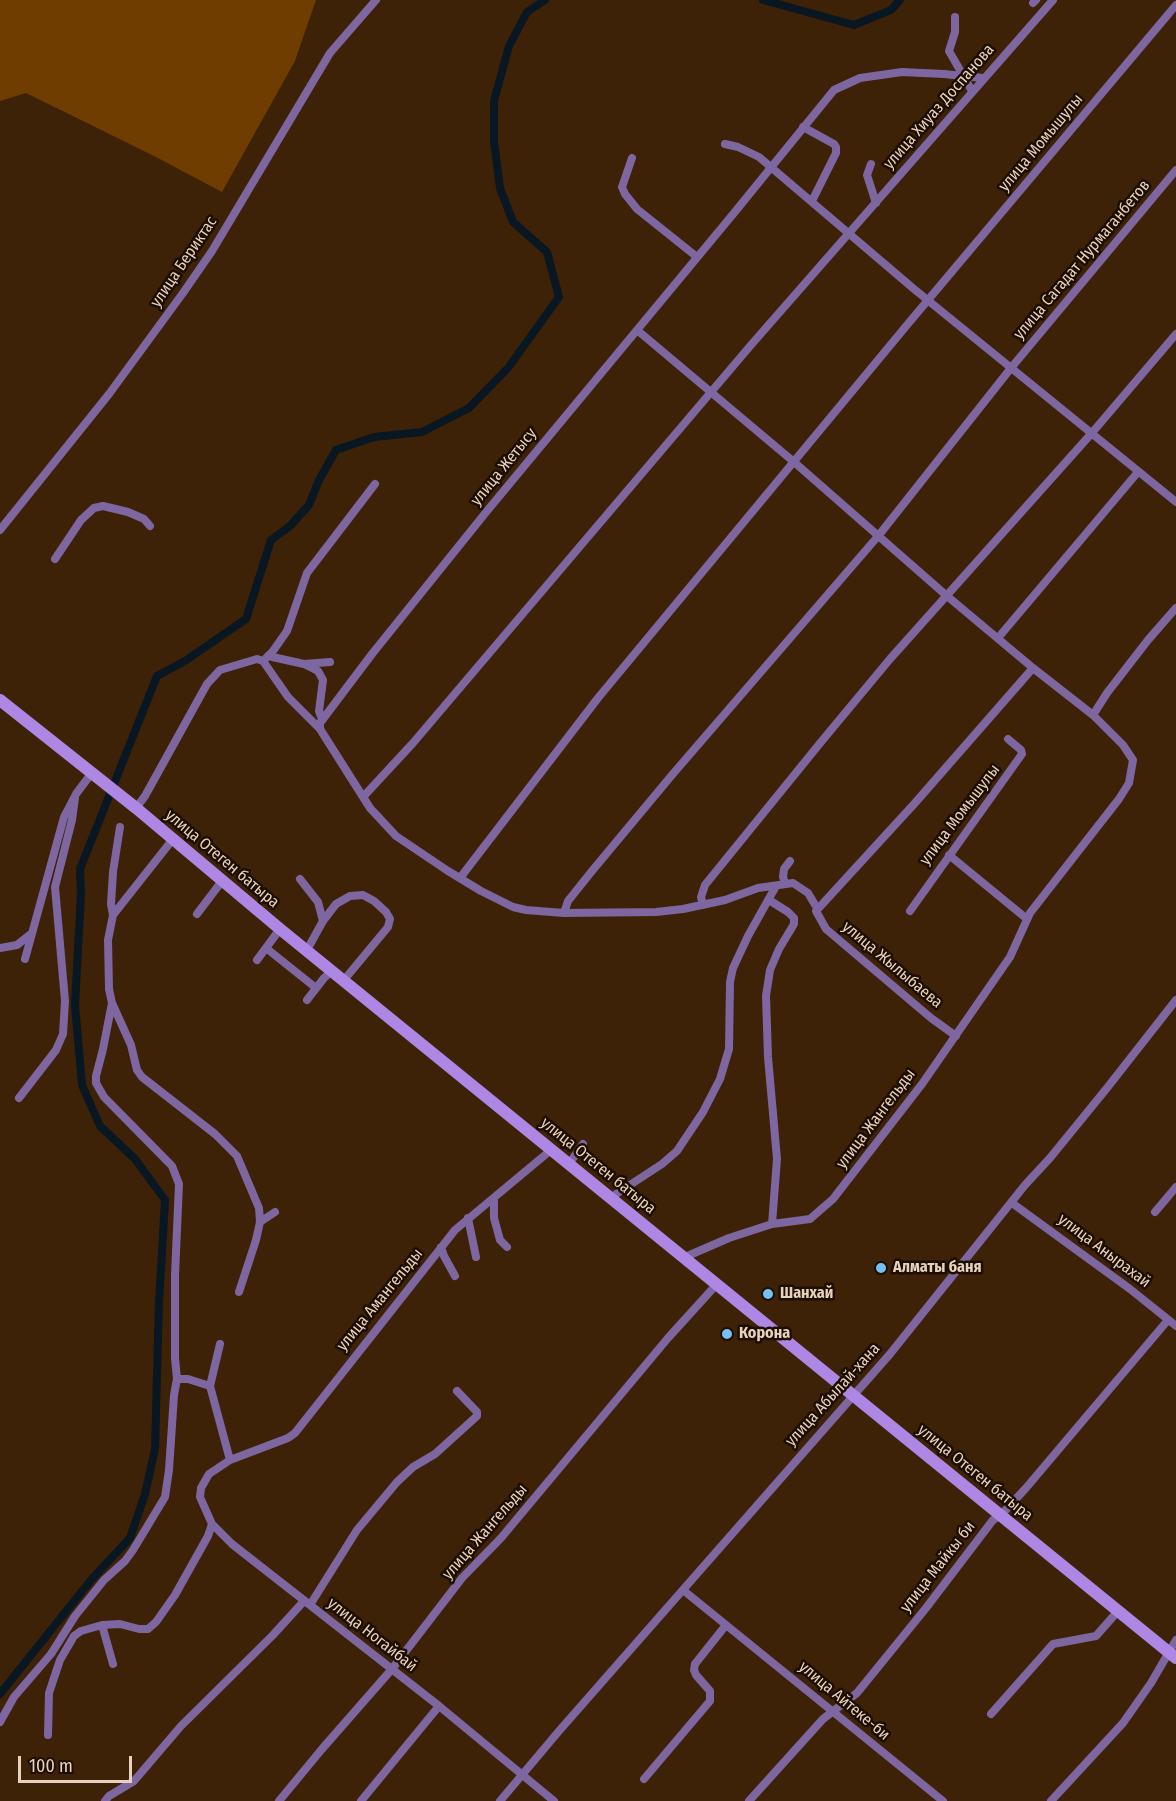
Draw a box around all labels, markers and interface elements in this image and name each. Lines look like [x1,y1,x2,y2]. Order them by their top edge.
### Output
street label: улица Хиуаз Доспанова [880,41,998,173]
street label: улица Момышулы [995,90,1087,196]
street label: улица Сагадат Нурмаганбетов [1010,176,1154,344]
street label: улица Бериктас [147,213,221,311]
street label: улица Жетысу [467,424,541,510]
street label: улица Момышулы [916,761,1004,869]
street label: улица Отеген батыра [161,806,283,912]
street label: улица Жылыбаева [838,918,946,1012]
street label: улица Жангельды [832,1065,920,1173]
street label: улица Отеген батыра [536,1114,660,1218]
street label: улица Анырахай [1054,1210,1154,1292]
street label: улица Амангельды [333,1245,427,1355]
place label: Алматы баня [893,1258,982,1278]
marker: Алматы баня [874,1261,888,1275]
place label: Шанхай [780,1284,833,1304]
marker: Шанхай [761,1287,775,1301]
place label: Корона [739,1324,790,1344]
marker: Корона [720,1327,734,1341]
street label: улица Абылай-хана [782,1339,884,1451]
street label: улица Отеген батыра [913,1421,1037,1525]
street label: улица Жангельды [438,1480,532,1584]
street label: улица Майкы би [896,1518,980,1616]
street label: улица Ногайбай [323,1594,421,1676]
street label: улица Айтеке-би [795,1657,893,1745]
scale bar [21,1744,135,1782]
text: 100 m [29,1755,73,1777]

